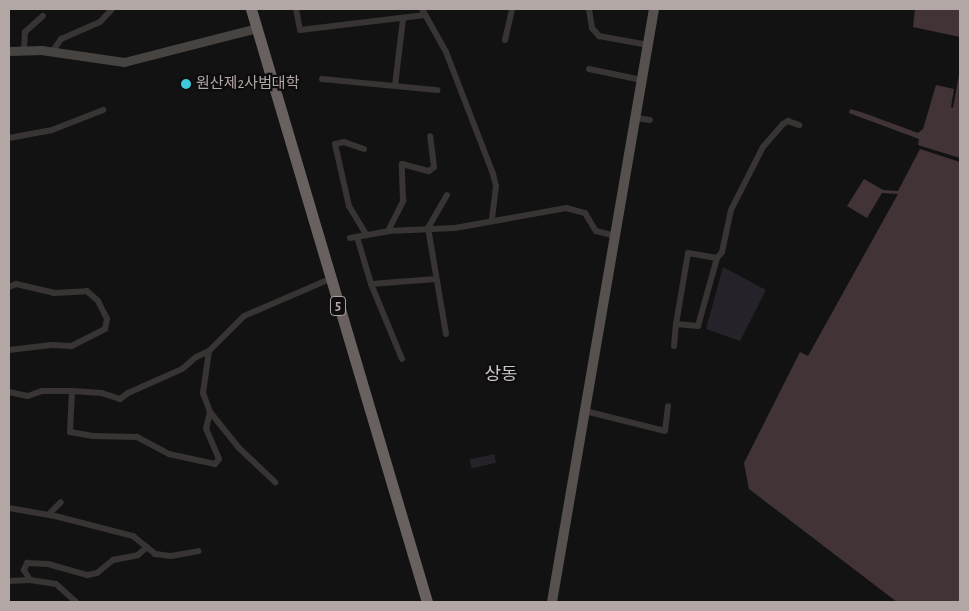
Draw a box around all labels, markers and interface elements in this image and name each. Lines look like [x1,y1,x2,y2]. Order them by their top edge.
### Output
place label: 원산제2사범대학 [196,75,299,93]
marker: 원산제2사범대학 [180,78,192,90]
road number: 5 [329,294,347,318]
district label: 상동 [484,364,518,386]

